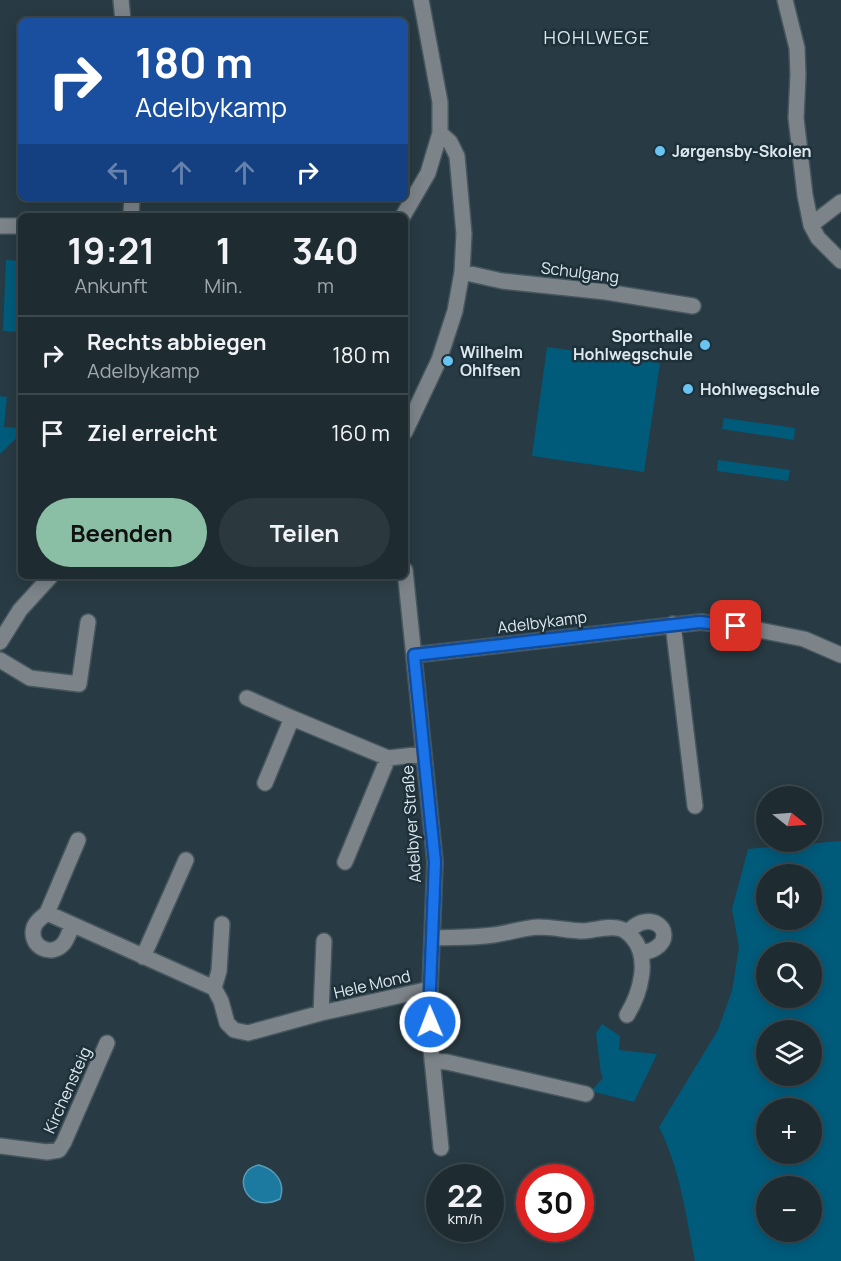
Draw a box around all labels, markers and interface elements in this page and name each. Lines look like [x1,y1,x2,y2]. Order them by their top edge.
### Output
district label: HOHLWEGE [544,25,650,49]
text: 180 m [135,33,253,91]
icon: right [36,42,114,120]
text: Adelbykamp [135,88,287,125]
place label: Jørgensby-Skolen [672,140,812,162]
marker: Jørgensby-Skolen [653,144,667,158]
icon: left [102,156,135,189]
icon: ahead [165,156,198,189]
icon: ahead [228,156,261,189]
icon: right [291,156,324,189]
text: 19:21 [67,226,155,275]
text: 1 [216,226,231,275]
text: 340 [292,226,359,275]
street label: Schulgang [540,256,620,288]
text: Ankunft [75,272,148,299]
text: Min. [204,272,243,299]
text: m [317,272,334,299]
place label: Sporthalle Hohlwegschule [573,325,693,365]
text: Rechts abbiegen [87,327,266,357]
marker: Sporthalle Hohlwegschule [698,338,712,352]
icon: right [36,339,69,372]
text: 180 m [332,340,390,370]
place label: Wilhelm Ohlfsen [460,341,523,381]
marker: Wilhelm Ohlfsen [441,354,455,368]
text: Adelbykamp [87,357,200,384]
place label: Hohlwegschule [700,378,820,400]
marker: Hohlwegschule [681,382,695,396]
icon: arrive [36,417,69,450]
text: Ziel erreicht [87,418,218,448]
text: 160 m [331,418,390,448]
button: Beenden [36,498,207,567]
button: Teilen [219,498,390,567]
pin [710,600,761,651]
street label: Adelbykamp [496,606,588,638]
icon: arrive [719,609,752,642]
street label: Adelbyer Straße [396,765,426,883]
north arrow [756,786,822,852]
map controls [756,786,822,1242]
button: sound [756,864,822,930]
button: search [756,942,822,1008]
street label: Hele Mond [331,964,413,1004]
position arrow [398,990,462,1054]
button: layers [756,1020,822,1086]
street label: Kirchensteig [38,1043,96,1137]
button: + [756,1098,822,1164]
speed limit sign: 30 [516,1164,594,1242]
text: 22 [447,1175,483,1216]
button: − [756,1176,822,1242]
text: km/h [448,1208,482,1229]

